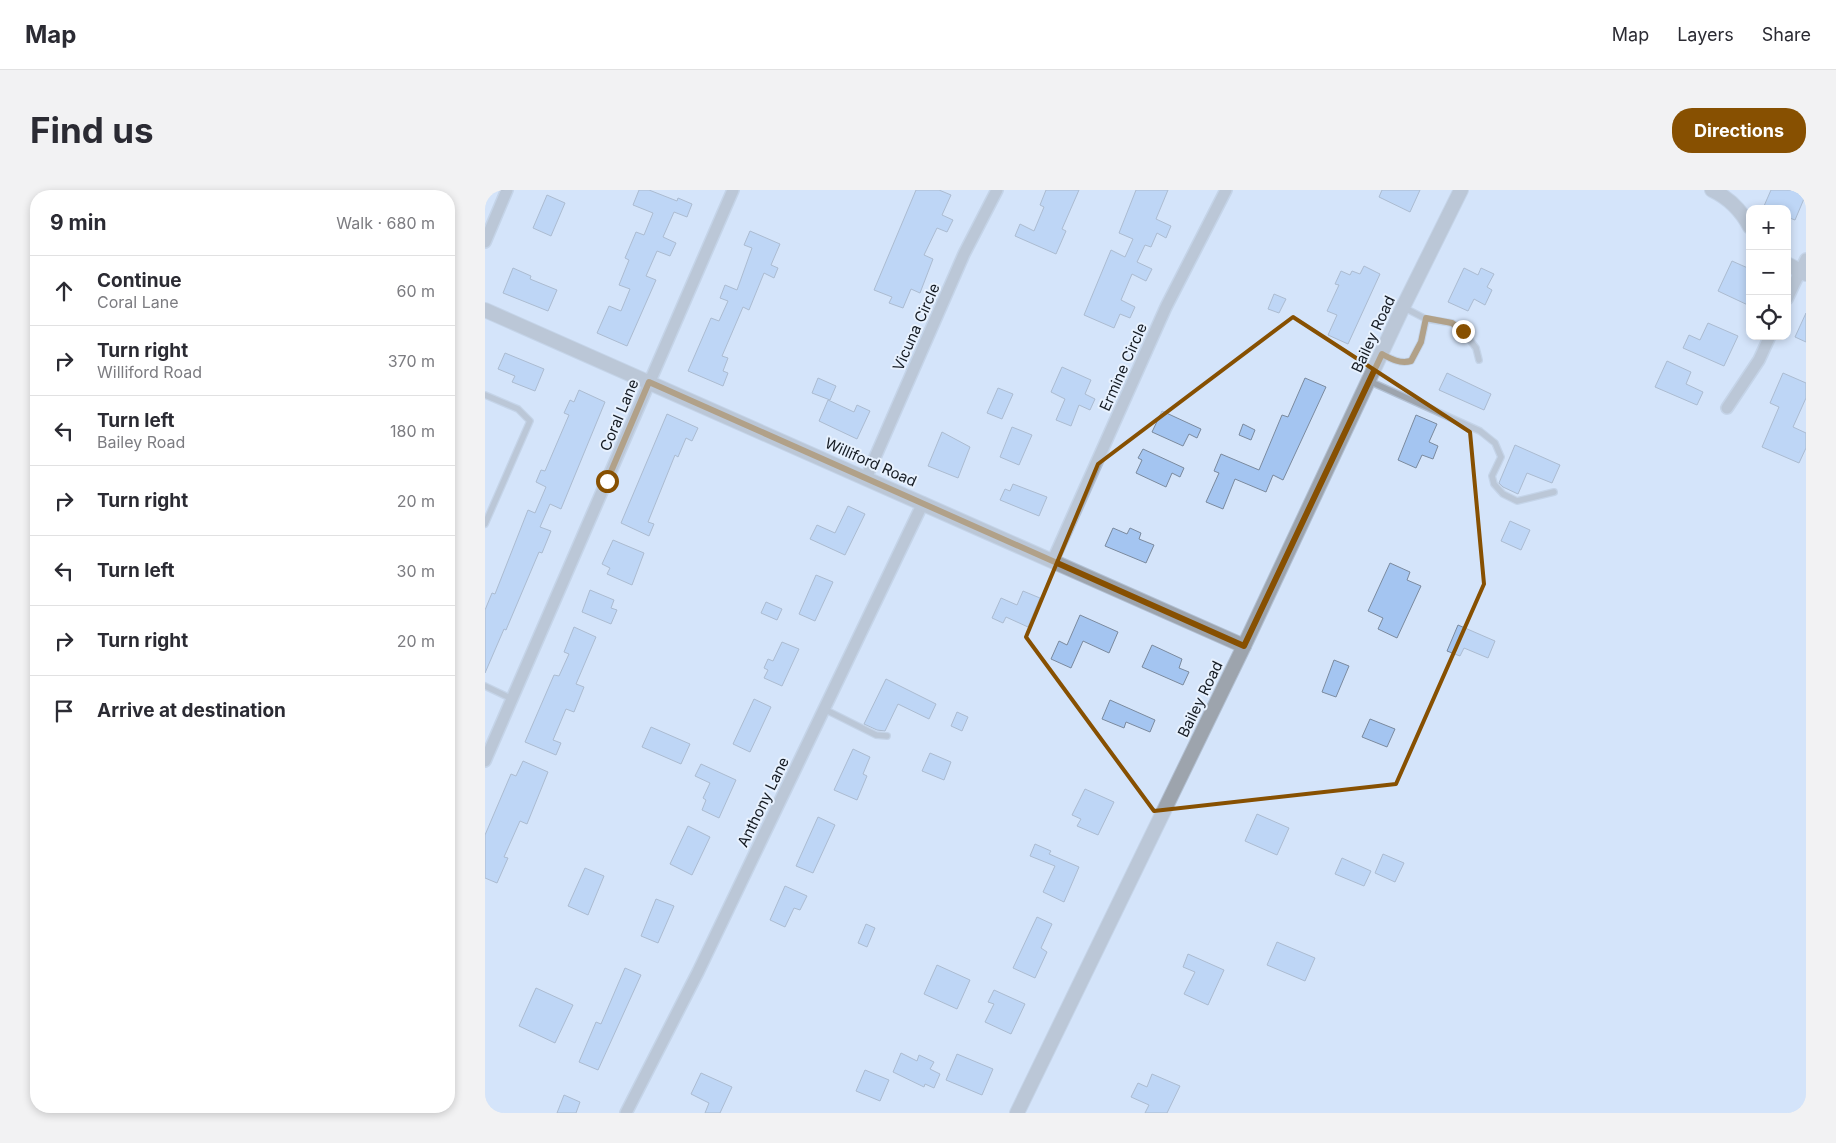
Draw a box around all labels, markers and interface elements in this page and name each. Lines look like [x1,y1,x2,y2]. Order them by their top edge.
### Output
text: Map [25,20,76,49]
text: Map [1612,24,1649,45]
text: Layers [1677,24,1734,45]
text: Share [1762,24,1811,45]
button: Directions [1672,108,1806,153]
text: Find us [30,109,154,151]
map controls [1746,205,1791,340]
button: + [1746,205,1791,250]
text: 9 min [50,210,107,235]
text: Walk · 680 m [336,213,435,233]
button: − [1746,250,1791,295]
text: Continue [97,269,182,292]
icon: ahead [50,277,78,305]
street label: Vicuna Circle [888,280,944,374]
text: 60 m [396,281,435,301]
text: Coral Lane [97,292,178,312]
street label: Bailey Road [1347,292,1399,376]
button: locate [1746,295,1791,340]
street label: Ermine Circle [1095,320,1151,414]
route end [1452,320,1475,343]
text: Turn right [97,339,188,362]
icon: right [50,347,78,375]
text: 370 m [388,351,435,371]
text: Williford Road [97,362,202,382]
street label: Coral Lane [595,376,643,454]
text: Turn left [97,409,175,432]
icon: left [50,417,78,445]
text: 180 m [390,421,435,441]
text: Bailey Road [97,432,185,452]
street label: Williford Road [822,433,920,491]
route start [596,470,619,493]
icon: right [50,487,78,515]
text: Turn right [97,489,188,512]
text: 20 m [397,491,435,511]
icon: left [50,557,78,585]
text: Turn left [97,559,175,582]
text: 30 m [397,561,435,581]
icon: right [50,627,78,655]
text: Turn right [97,629,188,652]
text: 20 m [397,631,435,651]
street label: Bailey Road [1173,658,1227,740]
icon: arrive [50,697,78,725]
text: Arrive at destination [97,699,286,722]
street label: Anthony Lane [733,754,793,850]

